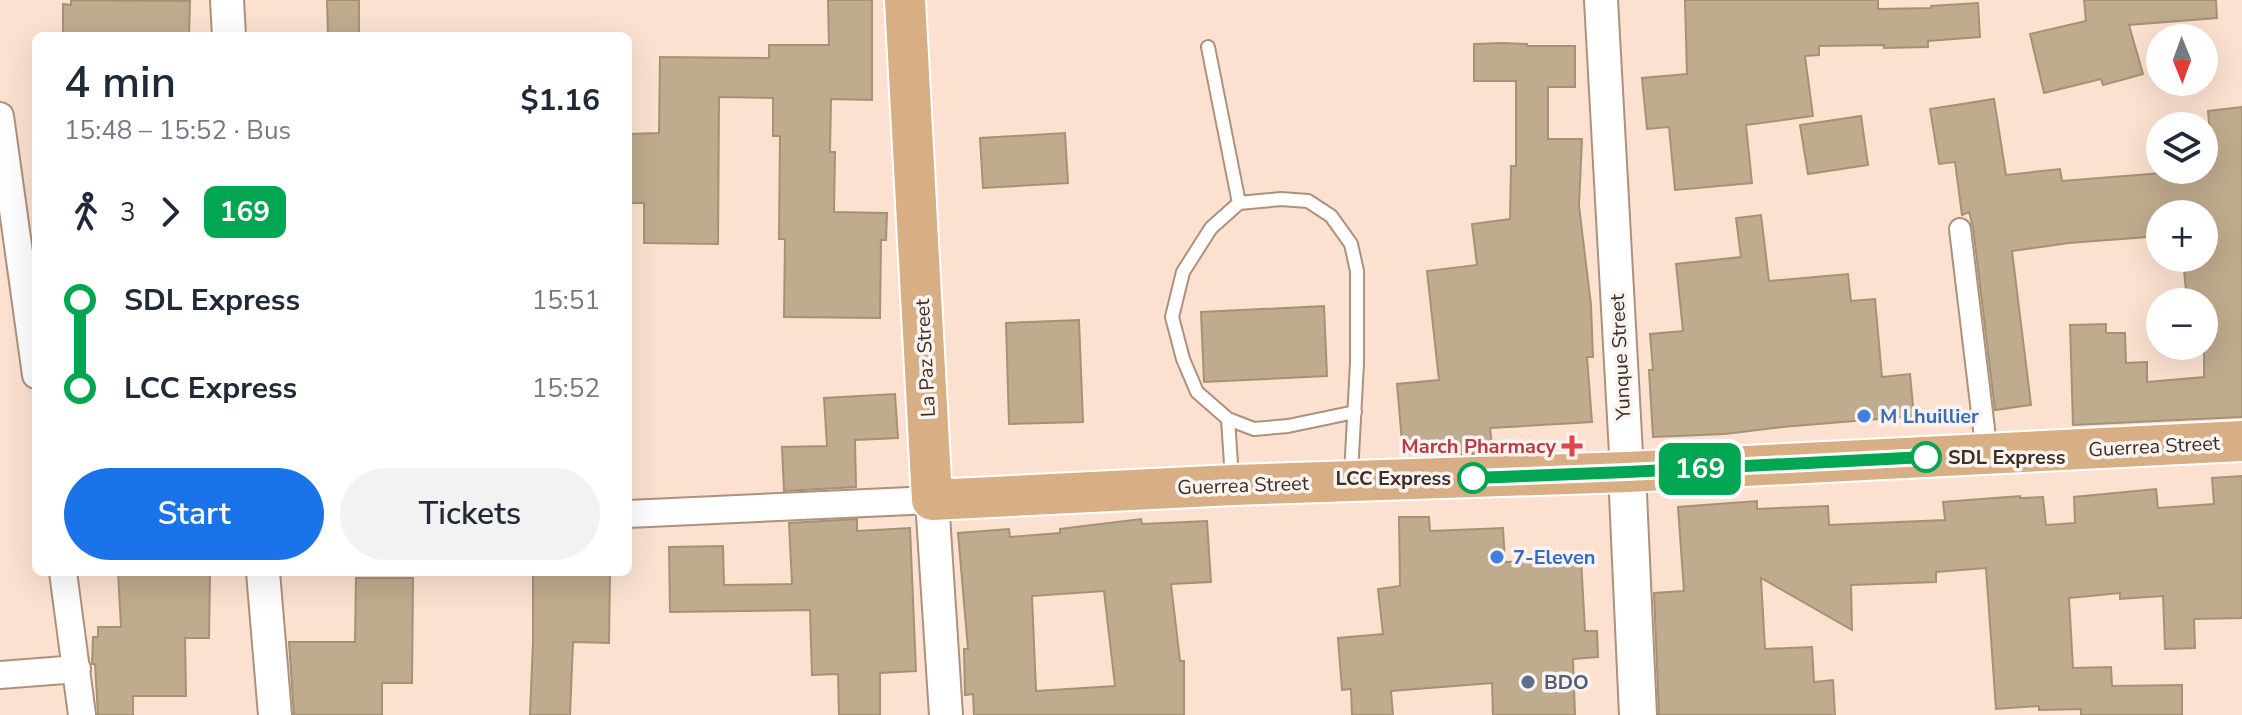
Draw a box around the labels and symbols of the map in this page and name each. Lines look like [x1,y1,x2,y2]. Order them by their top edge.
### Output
north arrow [2146,24,2218,96]
street label: Yunque Street [1604,292,1637,422]
street label: La Paz Street [909,297,942,418]
place label: M Lhuillier [1880,403,1979,430]
marker: M Lhuillier [1855,407,1873,425]
street label: Guerrea Street [2088,430,2221,463]
place label: March Pharmacy [1401,433,1556,460]
marker: March Pharmacy [1563,437,1581,455]
marker: SDL Express [1911,442,1941,472]
line badge: 169 [1654,443,1746,495]
place label: SDL Express [1948,444,2066,471]
marker: LCC Express [1458,463,1488,493]
place label: LCC Express [1336,465,1451,492]
street label: Guerrea Street [1177,470,1310,501]
place label: 7-Eleven [1513,544,1595,571]
marker: 7-Eleven [1488,548,1506,566]
place label: BDO [1544,669,1589,696]
marker: BDO [1519,673,1537,691]

